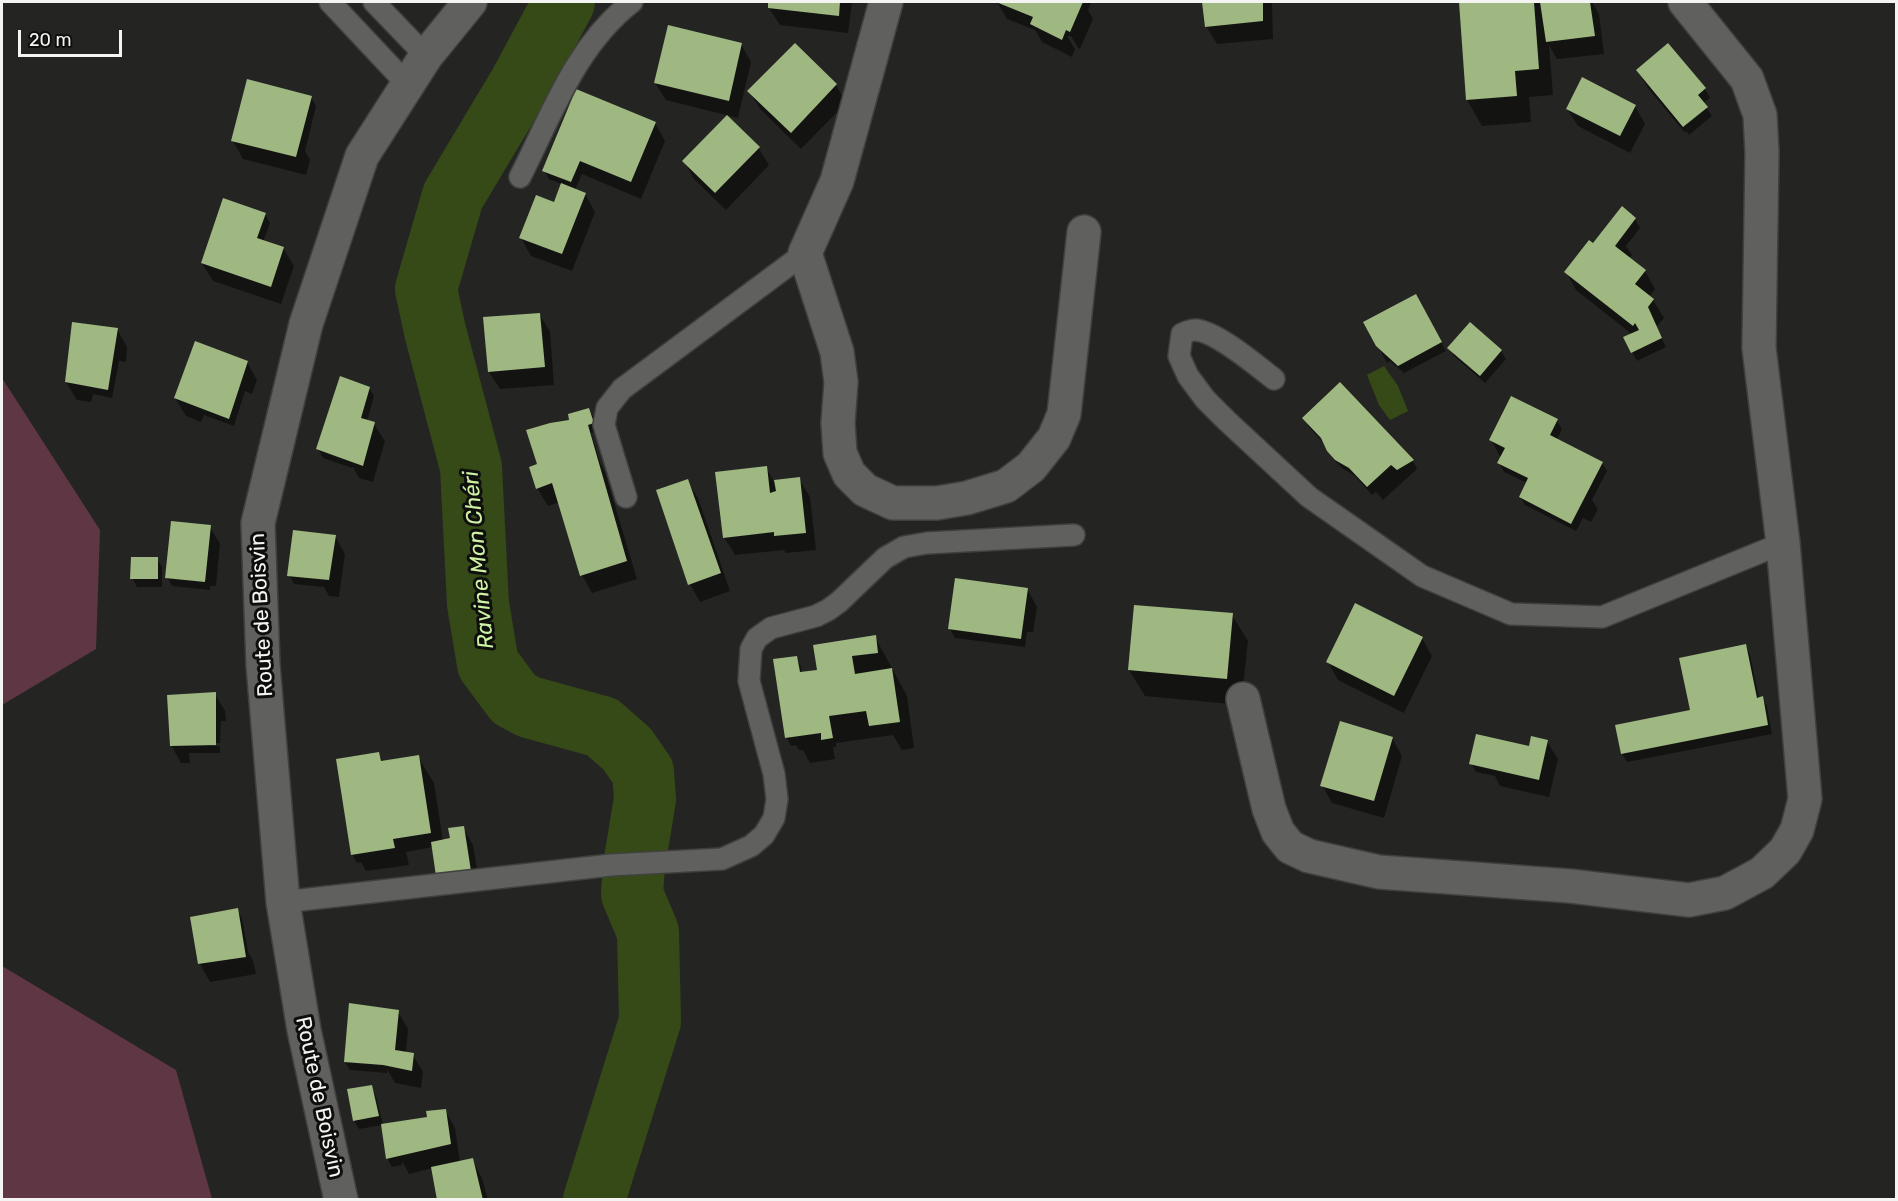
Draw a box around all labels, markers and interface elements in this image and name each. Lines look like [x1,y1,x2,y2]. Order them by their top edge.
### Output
scale bar [21,18,124,56]
text: 20 m [29,29,71,51]
water label: Ravine Mon Chéri [458,470,500,650]
street label: Route de Boisvin [245,533,279,697]
street label: Route de Boisvin [290,1014,348,1180]

